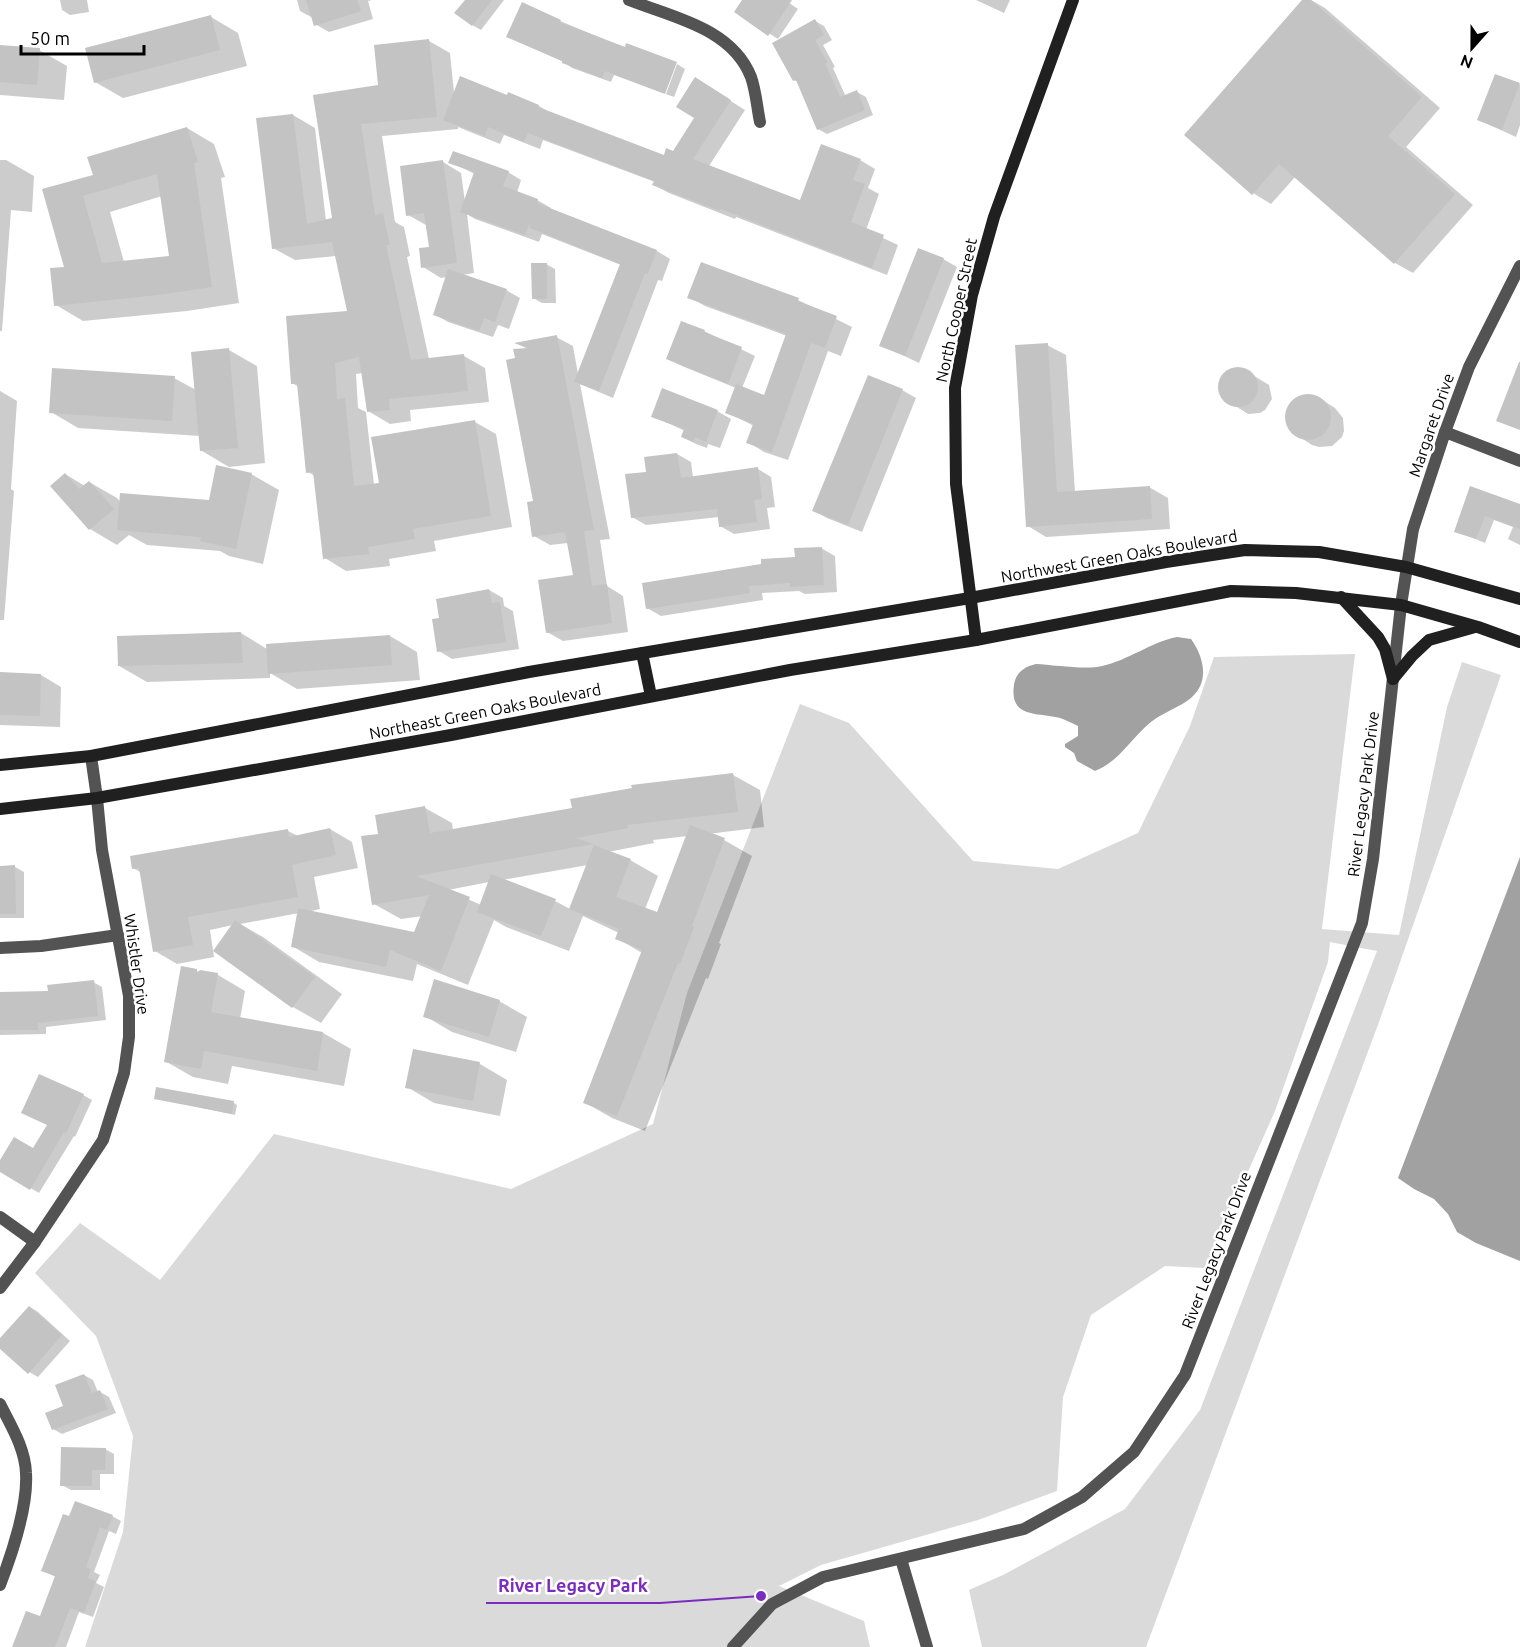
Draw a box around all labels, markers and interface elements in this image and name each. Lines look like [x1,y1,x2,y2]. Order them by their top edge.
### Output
scale bar [21,18,144,56]
north arrow [1442,18,1502,78]
text: 50 m [30,28,70,48]
text: N [1458,51,1475,73]
street label: North Cooper Street [932,236,980,384]
street label: Margaret Drive [1405,371,1457,479]
street label: Northwest Green Oaks Boulevard [999,526,1239,586]
street label: Northeast Green Oaks Boulevard [368,680,602,742]
street label: River Legacy Park Drive [1344,710,1382,878]
street label: Whistler Drive [121,912,153,1016]
street label: River Legacy Park Drive [1178,1169,1254,1331]
callout: River Legacy Park [486,1567,660,1603]
text: River Legacy Park [498,1575,648,1595]

